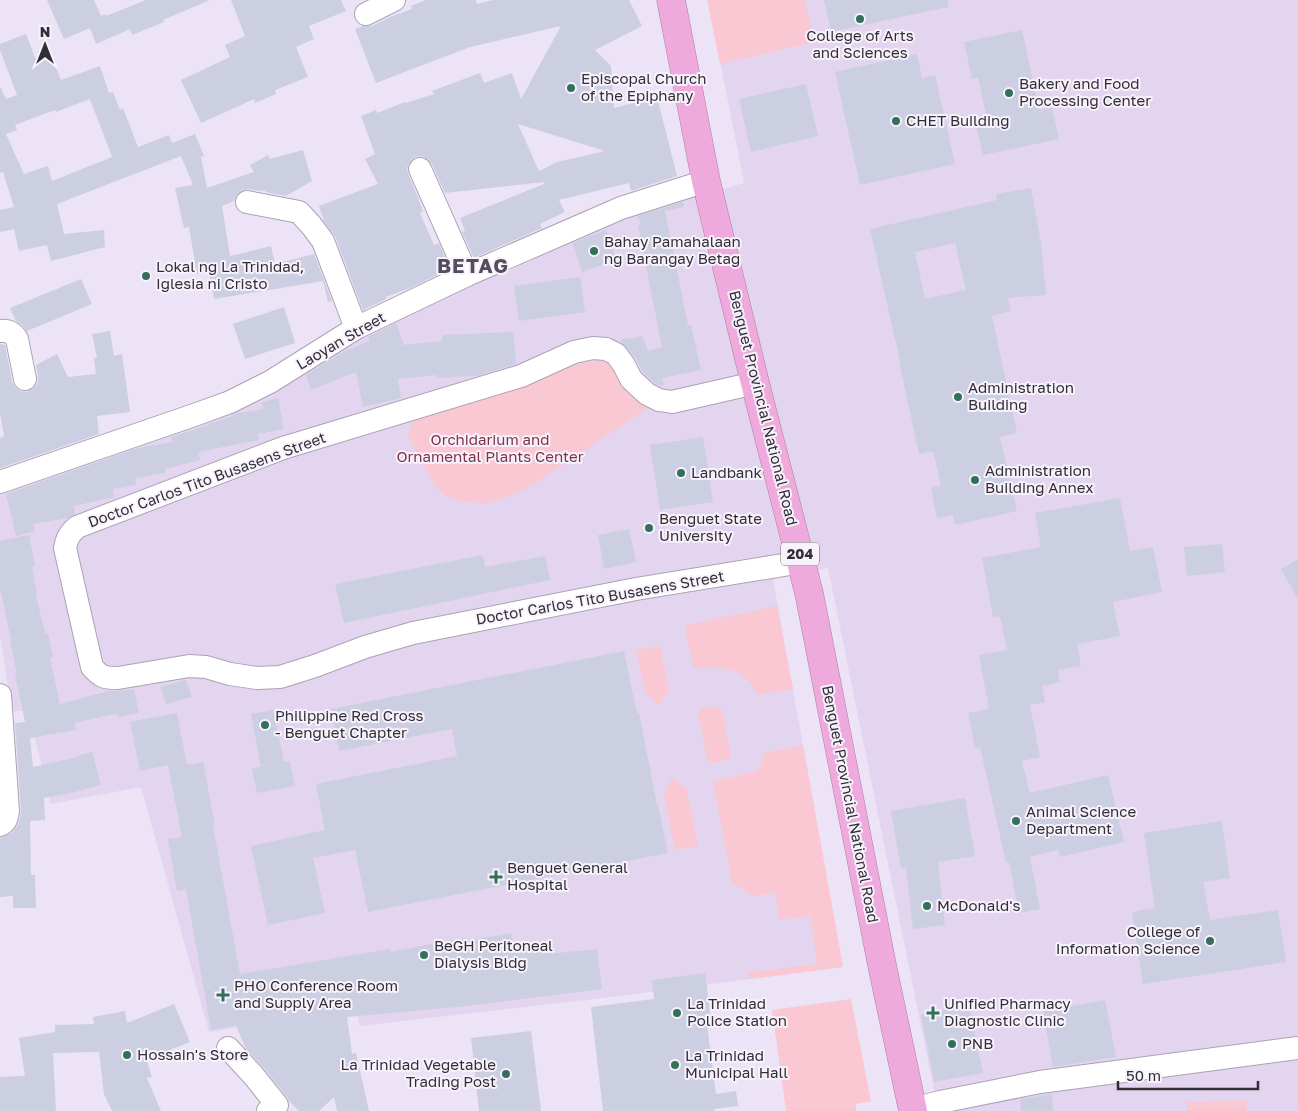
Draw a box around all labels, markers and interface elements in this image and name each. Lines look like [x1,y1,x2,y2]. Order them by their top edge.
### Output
marker: College of Arts and Sciences [854,13,866,25]
north arrow [20,20,70,70]
text: N [40,23,50,40]
place label: College of Arts and Sciences [806,26,914,61]
place label: Episcopal Church of the Epiphany [581,69,706,104]
place label: Bakery and Food Processing Center [1019,74,1151,109]
marker: Episcopal Church of the Epiphany [565,82,577,94]
marker: Bakery and Food Processing Center [1003,87,1015,99]
place label: CHET Building [906,111,1009,129]
marker: CHET Building [890,115,902,127]
place label: Bahay Pamahalaan ng Barangay Betag [604,232,741,267]
marker: Bahay Pamahalaan ng Barangay Betag [588,245,600,257]
district label: BETAG [437,253,509,277]
place label: Lokal ng La Trinidad, Iglesia ni Cristo [156,257,304,292]
marker: Lokal ng La Trinidad, Iglesia ni Cristo [140,270,152,282]
street label: Benguet Provincial National Road [726,288,802,527]
street label: Laoyan Street [293,307,388,373]
place label: Administration Building [968,378,1074,413]
marker: Administration Building [952,391,964,403]
street label: Doctor Carlos Tito Busasens Street [85,428,328,531]
park label: Orchidarium and Ornamental Plants Center [396,430,584,465]
place label: Administration Building Annex [985,461,1093,496]
place label: Landbank [691,463,763,481]
marker: Landbank [675,467,687,479]
marker: Administration Building Annex [969,474,981,486]
place label: Benguet State University [659,509,762,544]
marker: Benguet State University [643,522,655,534]
road number: 204 [781,542,819,566]
street label: Doctor Carlos Tito Busasens Street [474,566,725,628]
street label: Benguet Provincial National Road [819,684,883,924]
place label: Philippine Red Cross - Benguet Chapter [275,706,424,741]
marker: Philippine Red Cross - Benguet Chapter [259,719,271,731]
place label: Animal Science Department [1026,802,1136,837]
marker: Animal Science Department [1010,815,1022,827]
place label: Benguet General Hospital [507,858,628,893]
marker: Benguet General Hospital [489,870,503,884]
place label: McDonald's [937,896,1020,914]
marker: McDonald's [921,900,933,912]
place label: College of Information Science [1056,922,1201,957]
marker: College of Information Science [1204,935,1216,947]
place label: BeGH Peritoneal Dialysis Bldg [434,936,553,971]
marker: BeGH Peritoneal Dialysis Bldg [418,949,430,961]
place label: PHO Conference Room and Supply Area [234,976,398,1011]
marker: PHO Conference Room and Supply Area [216,988,230,1002]
place label: La Trinidad Police Station [687,994,787,1029]
place label: Unified Pharmacy Diagnostic Clinic [944,994,1071,1029]
marker: Unified Pharmacy Diagnostic Clinic [926,1006,940,1020]
marker: La Trinidad Police Station [671,1007,683,1019]
place label: PNB [962,1034,993,1052]
marker: PNB [946,1038,958,1050]
place label: Hossain's Store [137,1045,249,1063]
place label: La Trinidad Municipal Hall [685,1046,788,1081]
marker: Hossain's Store [121,1049,133,1061]
place label: La Trinidad Vegetable Trading Post [341,1055,496,1090]
scale bar [1118,1058,1258,1090]
marker: La Trinidad Municipal Hall [669,1059,681,1071]
text: 50 m [1126,1066,1161,1084]
marker: La Trinidad Vegetable Trading Post [500,1068,512,1080]

